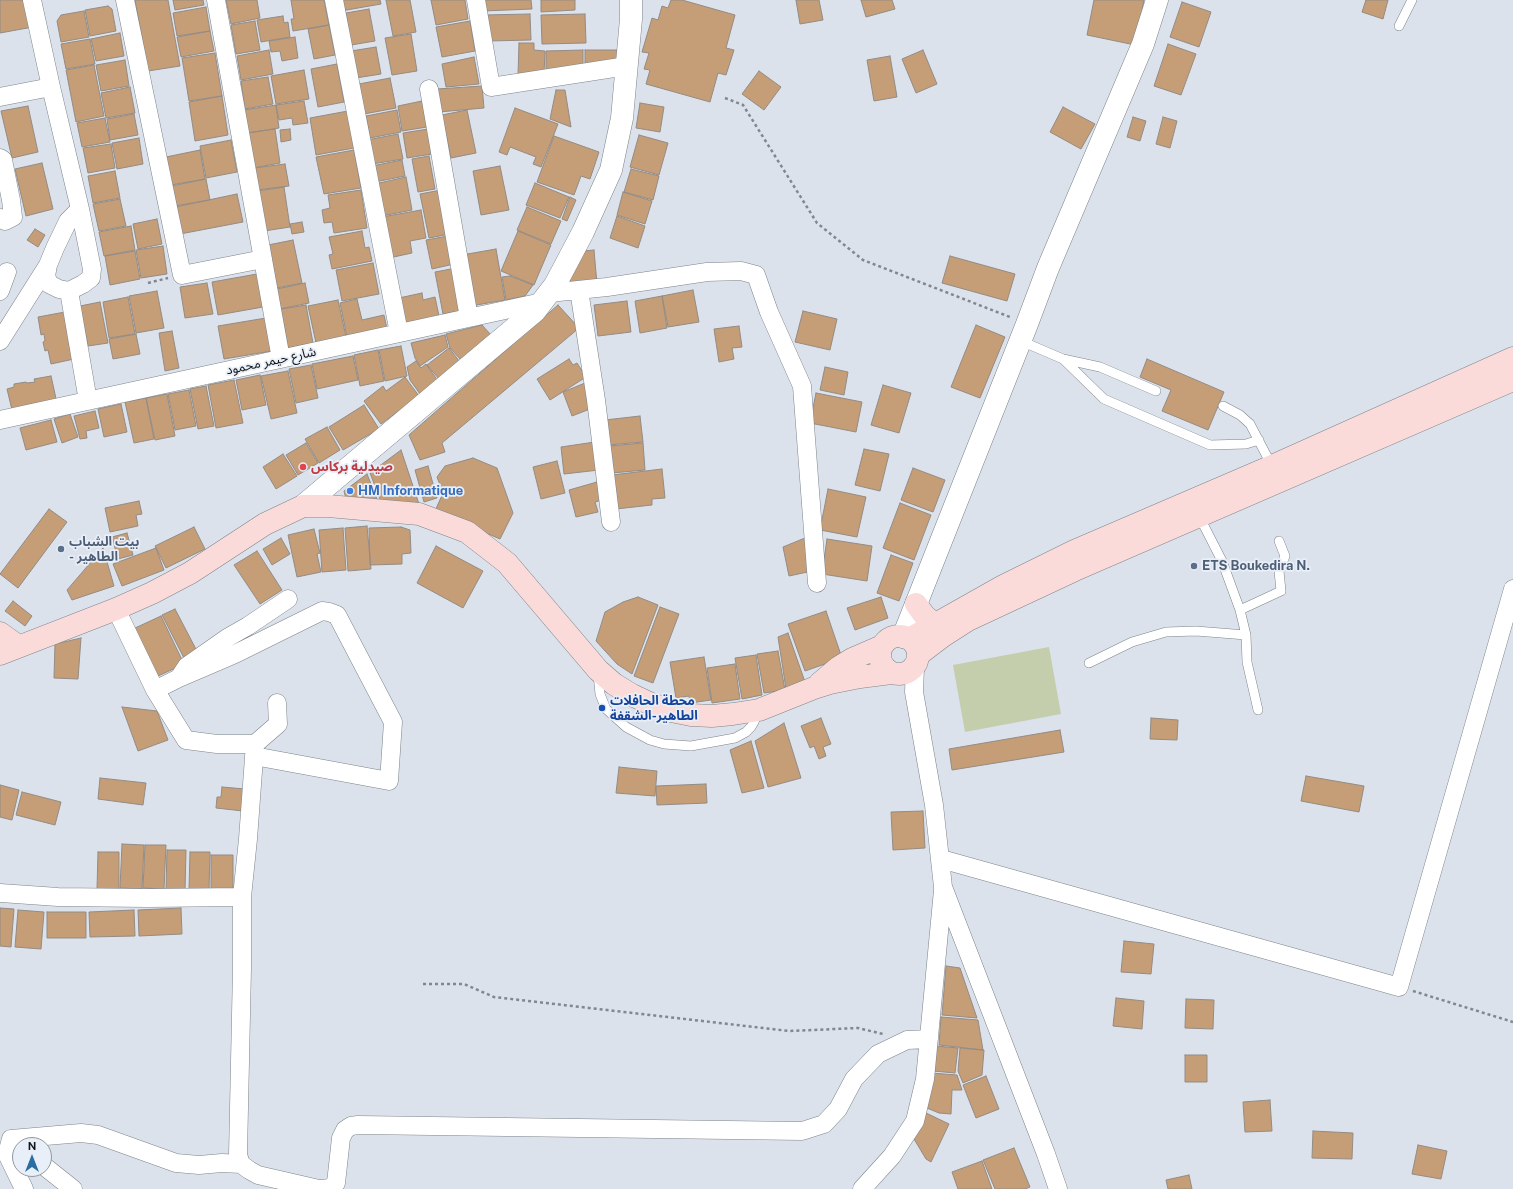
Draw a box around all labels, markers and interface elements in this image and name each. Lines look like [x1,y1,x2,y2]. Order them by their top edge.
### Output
street label: شارع حيمر محمود [224,344,318,378]
place label: صيدلية بركاس [311,459,393,475]
marker: صيدلية بركاس [298,462,308,472]
place label: HM Informatique [358,483,463,499]
marker: HM Informatique [345,486,355,496]
place label: بيت الشباب - الطاهير [69,534,139,565]
marker: بيت الشباب - الطاهير [56,544,66,554]
place label: ETS Boukedira N. [1202,558,1310,574]
marker: ETS Boukedira N. [1189,561,1199,571]
place label: محطة الحافلات الطاهير-الشقفة [610,693,698,724]
marker: محطة الحافلات الطاهير-الشقفة [597,703,607,713]
north arrow [12,1137,52,1177]
text: N [28,1140,36,1152]

